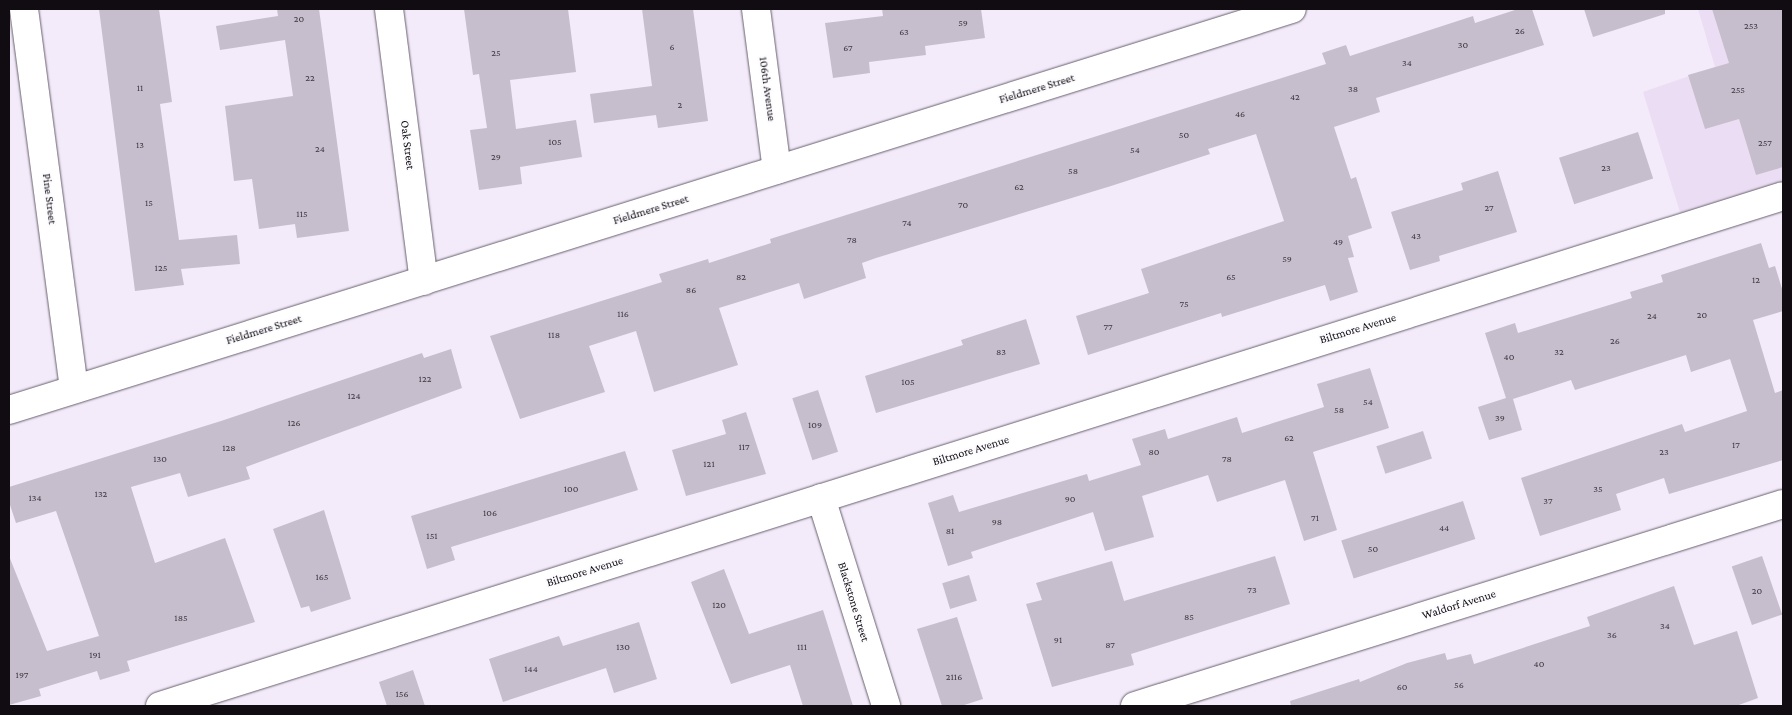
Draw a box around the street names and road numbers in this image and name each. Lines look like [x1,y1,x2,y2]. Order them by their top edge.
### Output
street label: 106th Avenue [755,56,779,122]
street label: Fieldmere Street [997,71,1077,107]
street label: Oak Street [397,119,417,171]
street label: Pine Street [39,173,59,225]
street label: Fieldmere Street [611,192,691,228]
street label: Biltmore Avenue [1318,311,1398,347]
street label: Fieldmere Street [224,312,304,348]
street label: Biltmore Avenue [931,433,1011,469]
street label: Biltmore Avenue [545,554,625,590]
street label: Blackstone Street [834,560,872,644]
street label: Waldorf Avenue [1420,587,1498,623]

